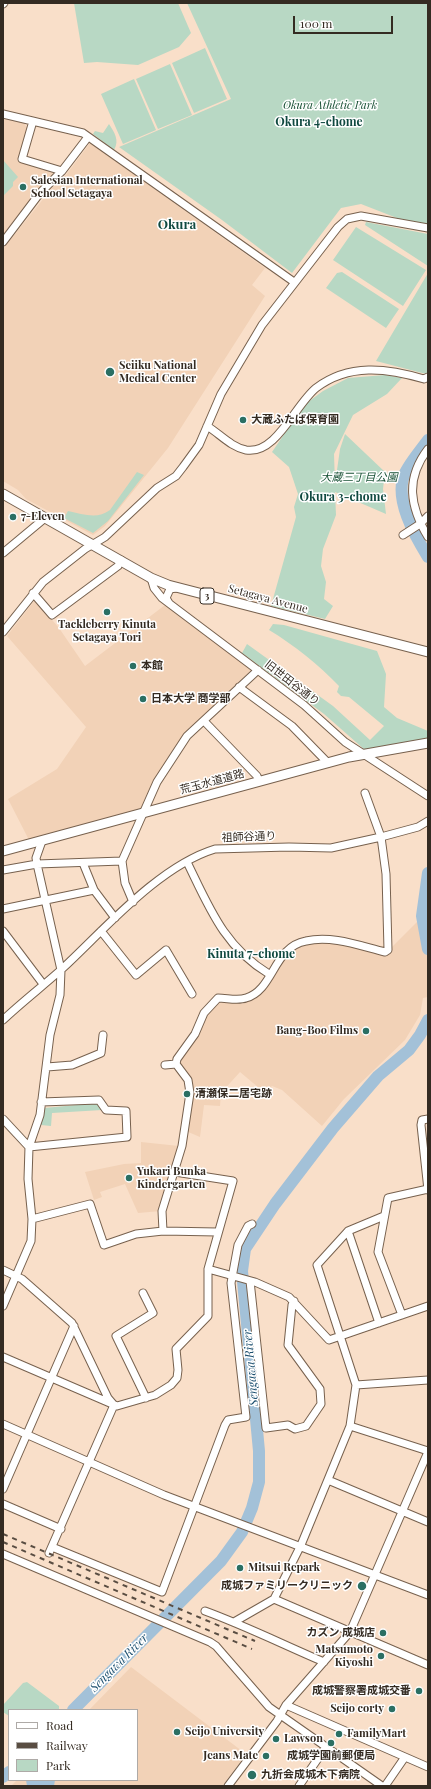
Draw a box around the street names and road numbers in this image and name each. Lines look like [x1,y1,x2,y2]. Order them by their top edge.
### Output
street label: Setagaya Avenue [227,582,309,616]
road number: 3 [200,588,214,604]
street label: 旧世田谷通り [262,657,322,709]
street label: 荒玉水道道路 [178,767,246,797]
street label: 祖師谷通り [221,829,277,845]

